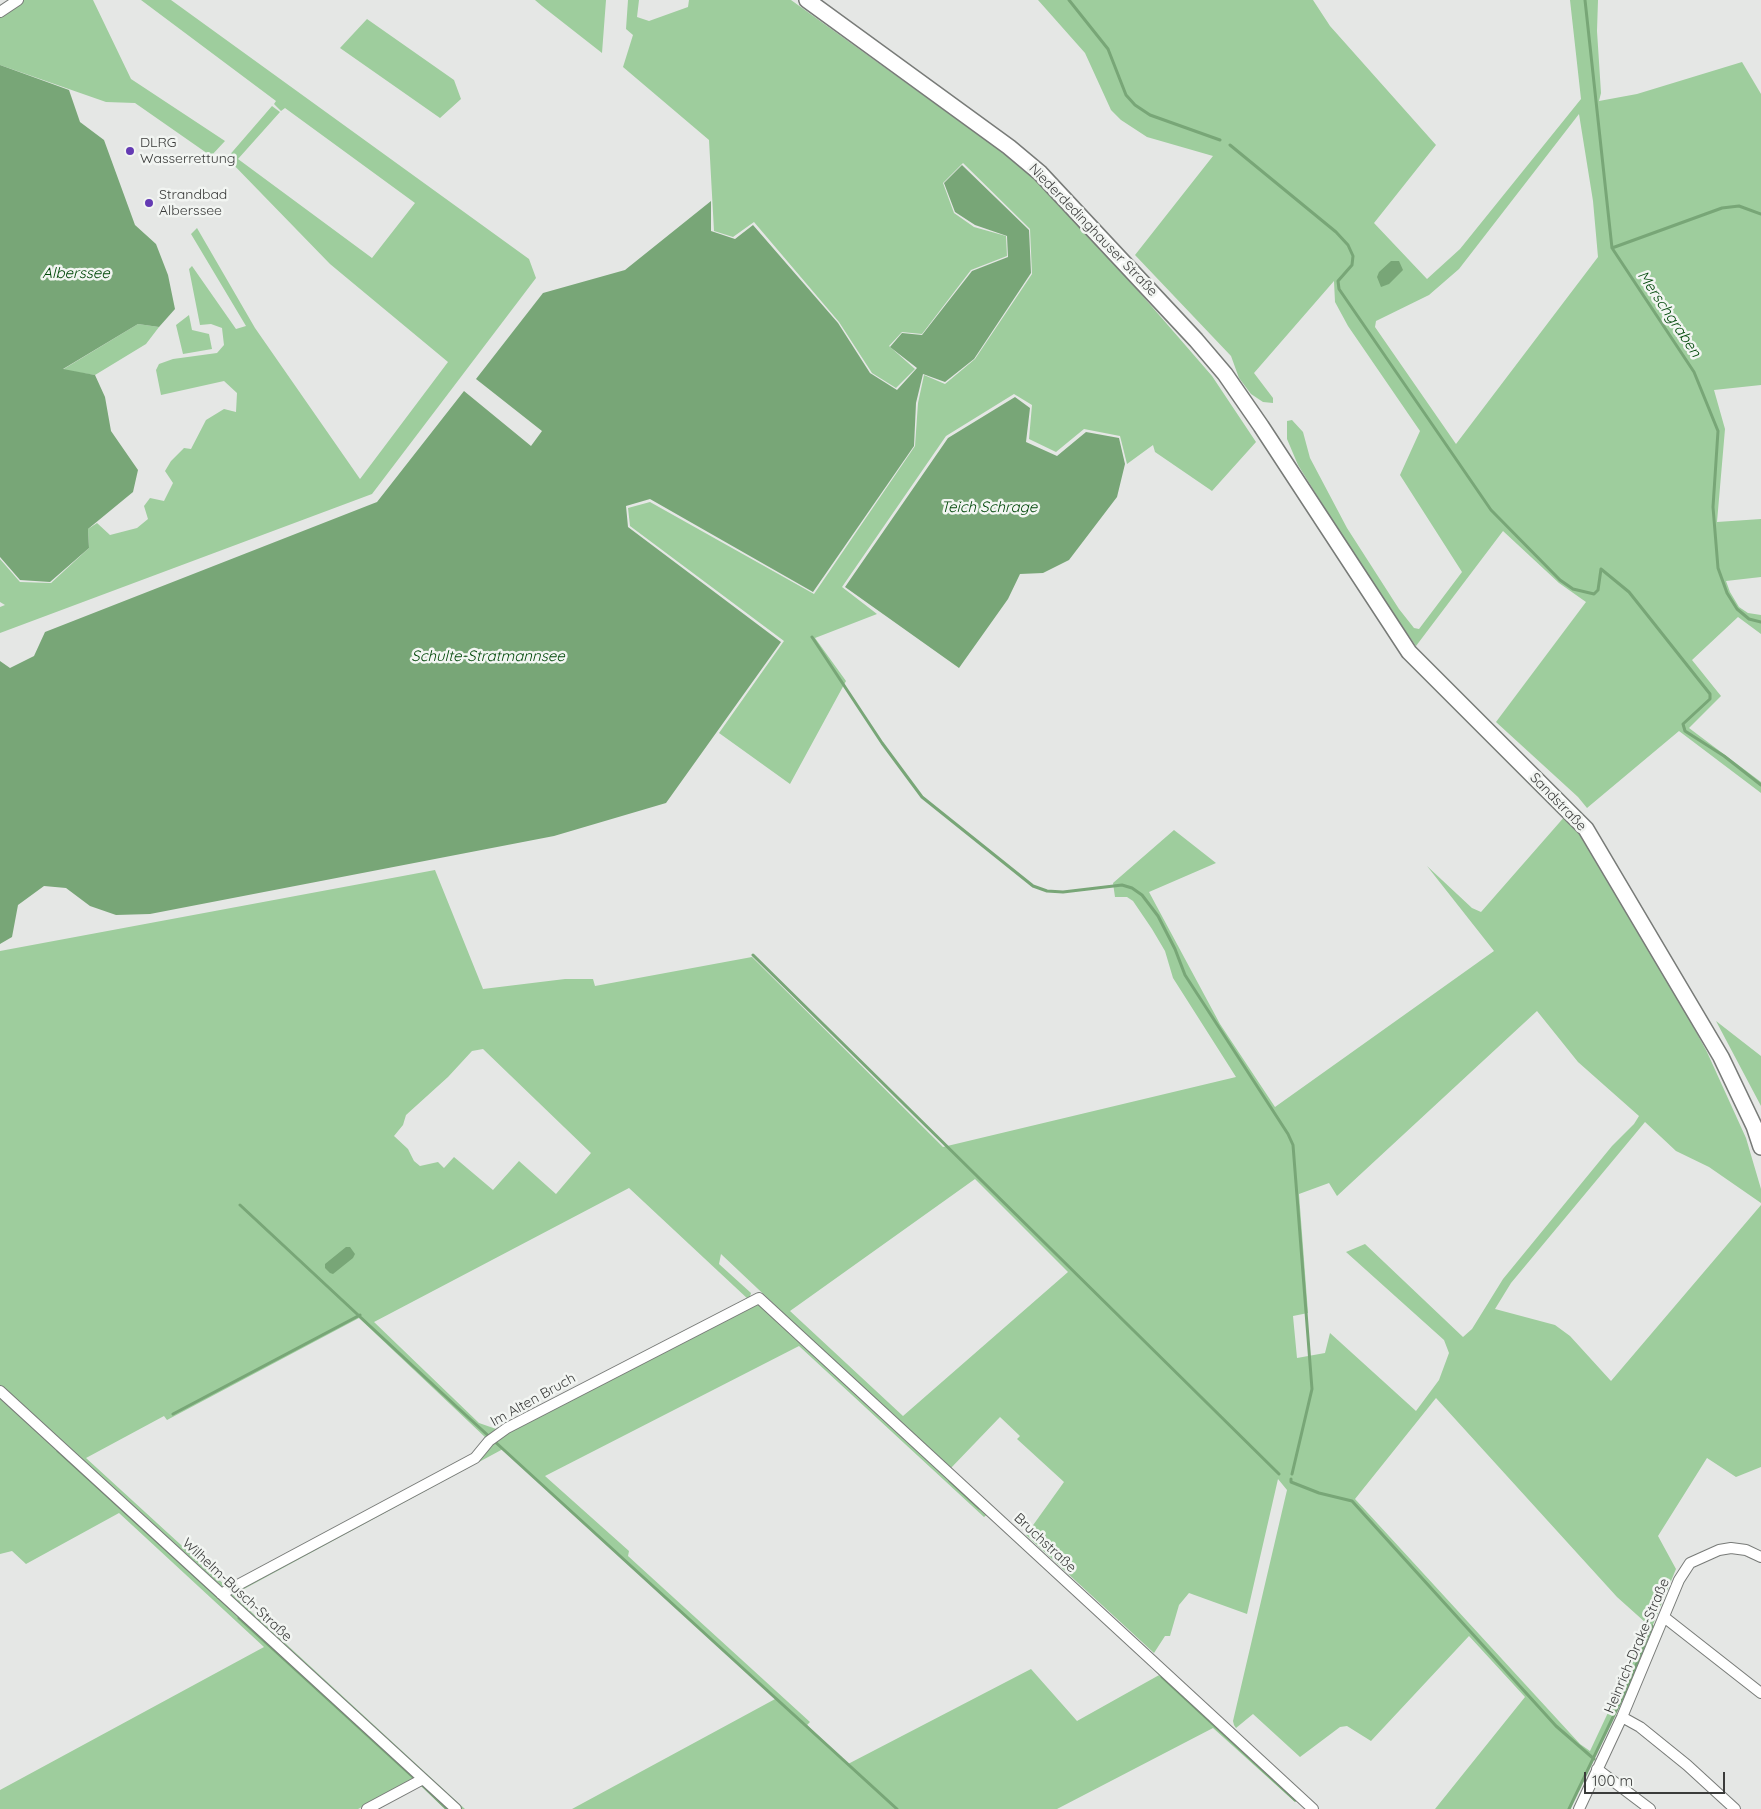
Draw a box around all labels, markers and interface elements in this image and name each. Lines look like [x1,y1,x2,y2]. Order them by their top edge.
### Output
place label: DLRG Wasserrettung [140,135,236,168]
marker: DLRG Wasserrettung [124,145,136,157]
street label: Niederdedinghauser Straße [1025,160,1161,300]
place label: Strandbad Alberssee [159,187,227,220]
marker: Strandbad Alberssee [143,197,155,209]
water label: Alberssee [42,264,110,282]
water label: Merschgraben [1634,267,1704,361]
water label: Teich Schrage [941,498,1037,516]
water label: Schulte-Stratmannsee [411,647,565,665]
street label: Sandstraße [1526,769,1590,835]
street label: Im Alten Bruch [488,1370,578,1430]
street label: Bruchstraße [1010,1510,1080,1576]
street label: Wilhelm-Busch-Straße [179,1535,295,1645]
street label: Heinrich-Drake-Straße [1601,1576,1673,1716]
scale bar [1586,1762,1727,1794]
text: 100 m [1592,1771,1633,1790]

